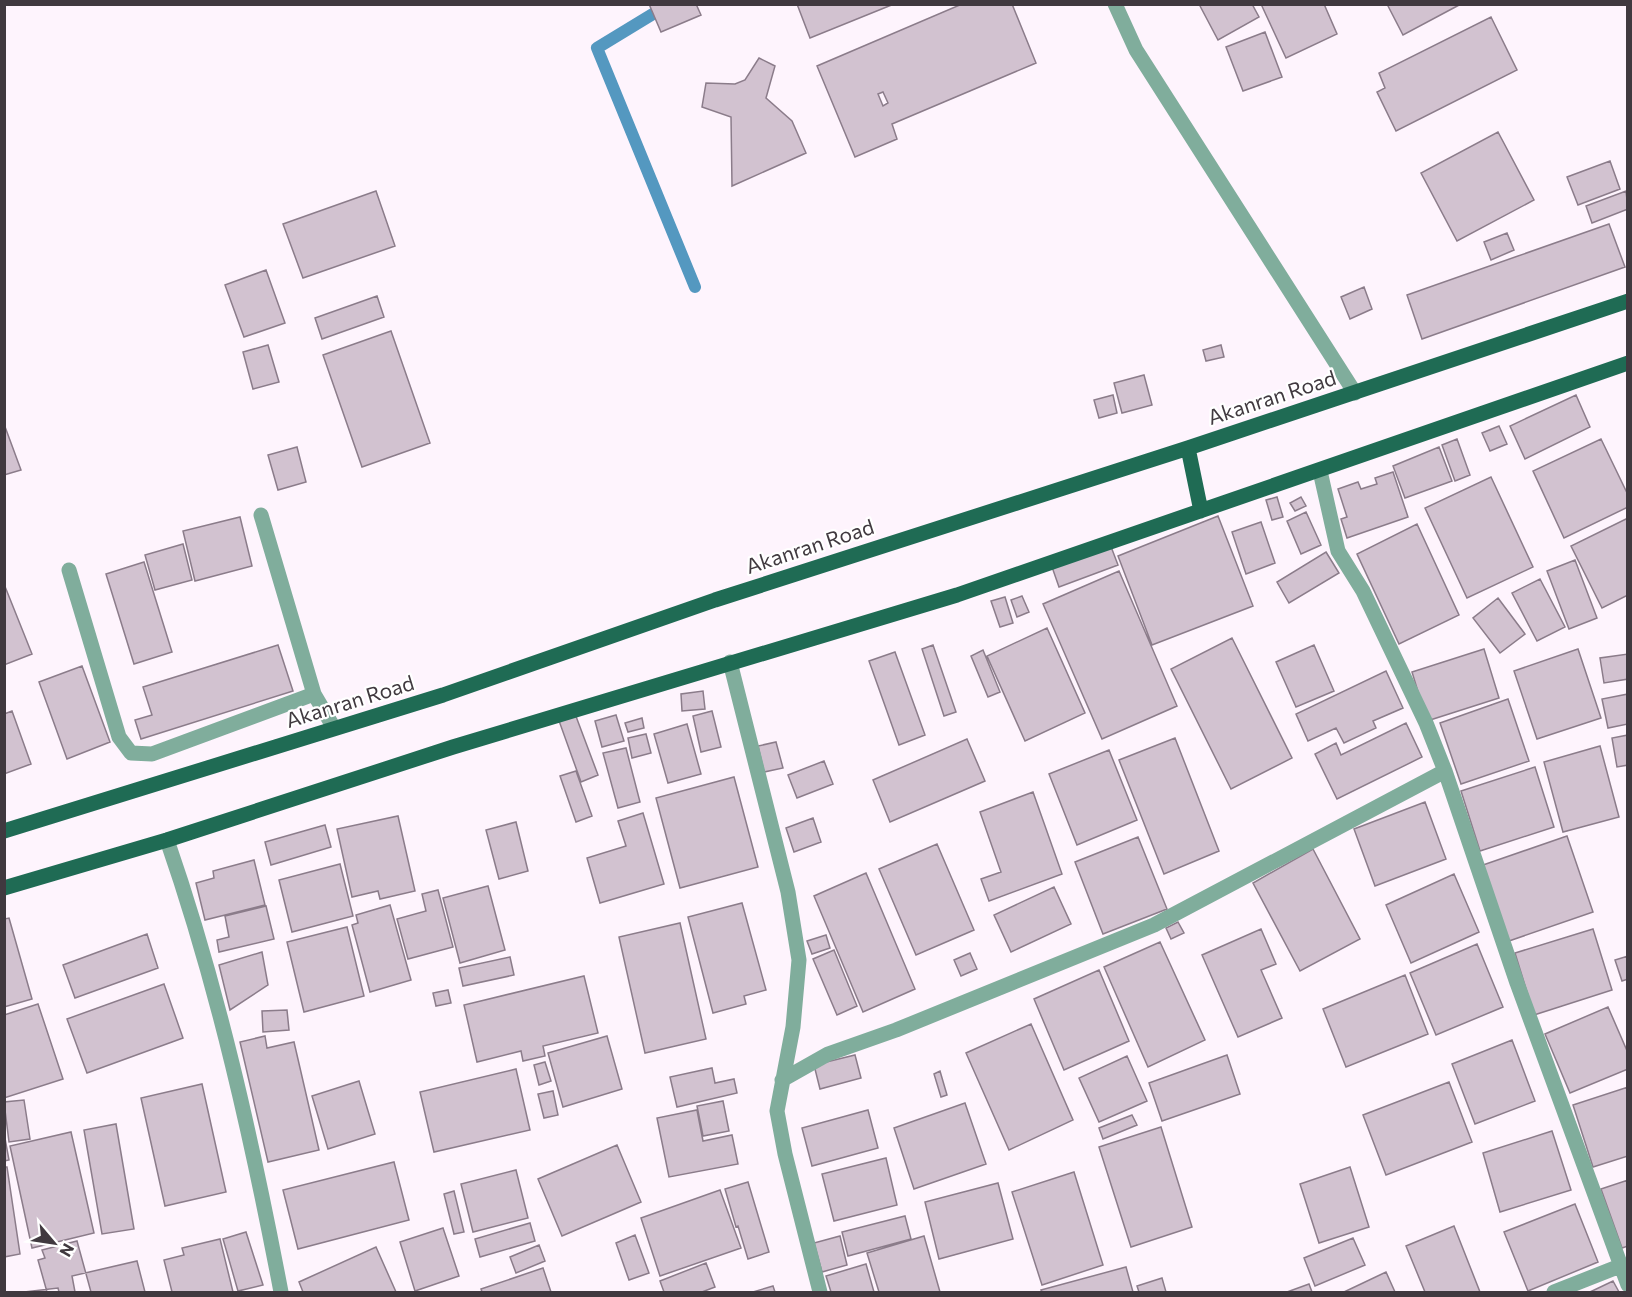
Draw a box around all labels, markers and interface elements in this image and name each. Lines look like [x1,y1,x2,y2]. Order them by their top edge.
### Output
street label: Akanran Road [1204,364,1339,429]
street label: Akanran Road [742,513,877,578]
street label: Akanran Road [282,669,417,732]
north arrow [24,1213,84,1273]
text: N [56,1241,79,1260]

